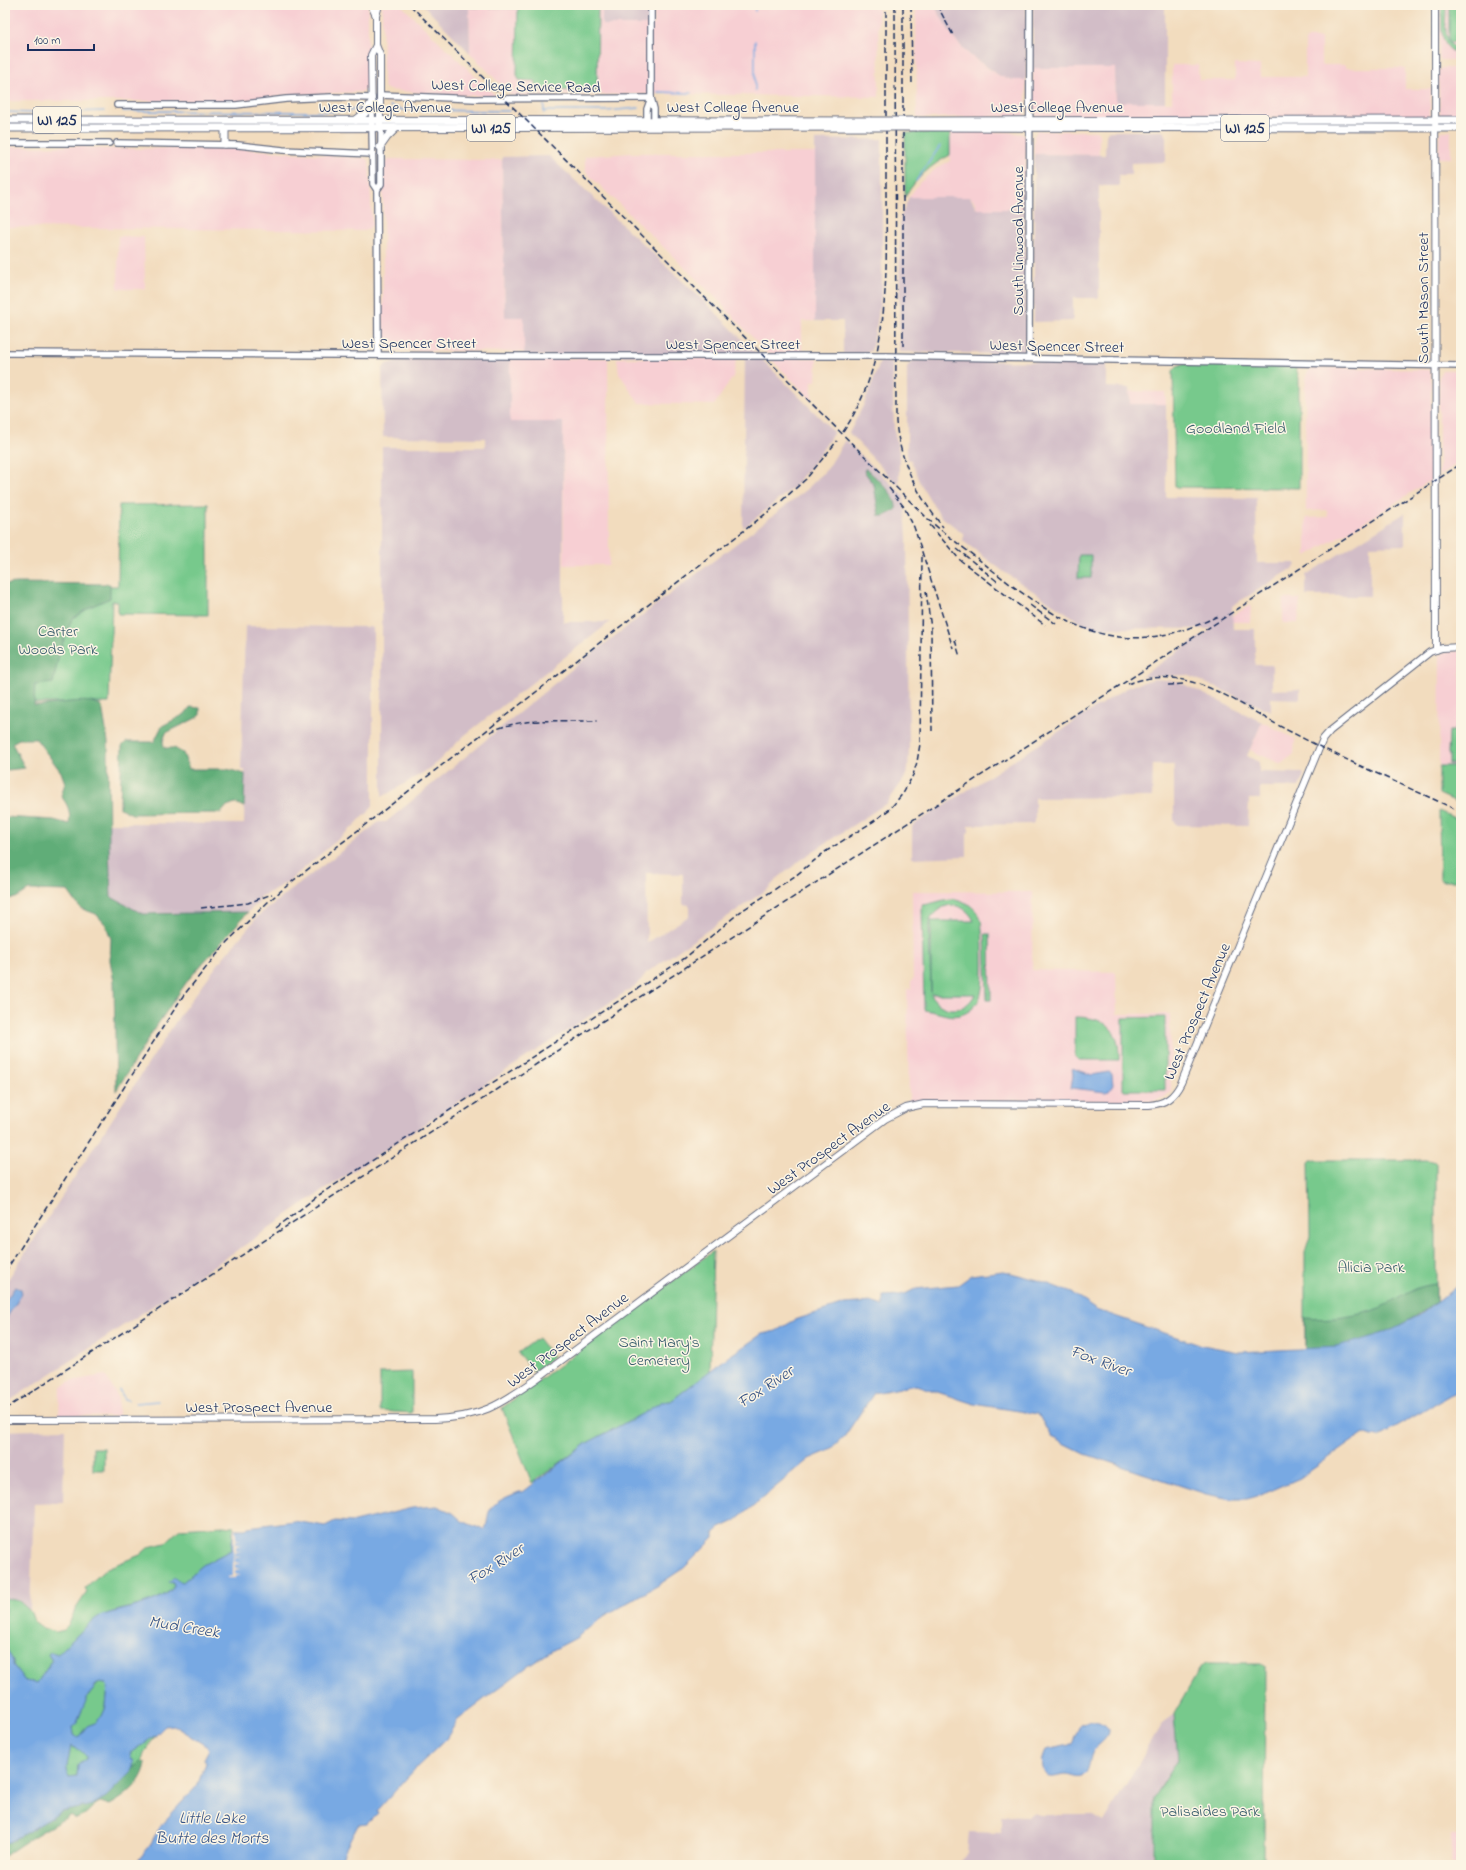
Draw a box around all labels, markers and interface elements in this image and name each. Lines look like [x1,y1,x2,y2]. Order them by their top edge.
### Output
scale bar [28,26,94,52]
text: 100 m [34,32,61,50]
street label: West College Service Road [431,74,601,100]
street label: West College Avenue [319,96,452,120]
street label: West College Avenue [667,96,800,120]
street label: West College Avenue [991,96,1124,120]
road number: WI 125 [33,107,81,133]
road number: WI 125 [467,115,515,141]
road number: WI 125 [1221,115,1269,141]
street label: South Linwood Avenue [1007,166,1031,316]
street label: South Mason Street [1412,232,1436,364]
street label: West Spencer Street [342,332,477,356]
street label: West Spencer Street [666,333,801,357]
street label: West Spencer Street [989,334,1125,360]
park label: Goodland Field [1186,417,1286,441]
park label: Carter Woods Park [18,620,99,662]
street label: West Prospect Avenue [1158,939,1238,1084]
street label: West Prospect Avenue [763,1095,896,1202]
park label: Alicia Park [1338,1256,1405,1280]
street label: West Prospect Avenue [502,1286,635,1394]
park label: Saint Mary's Cemetery [618,1331,700,1373]
water label: Fox River [1067,1339,1137,1385]
water label: Fox River [733,1358,801,1415]
street label: West Prospect Avenue [185,1396,333,1420]
water label: Fox River [463,1536,531,1591]
water label: Mud Creek [147,1610,222,1646]
park label: Palisaides Park [1160,1800,1261,1824]
water label: Little Lake Butte des Morts [155,1806,269,1851]

